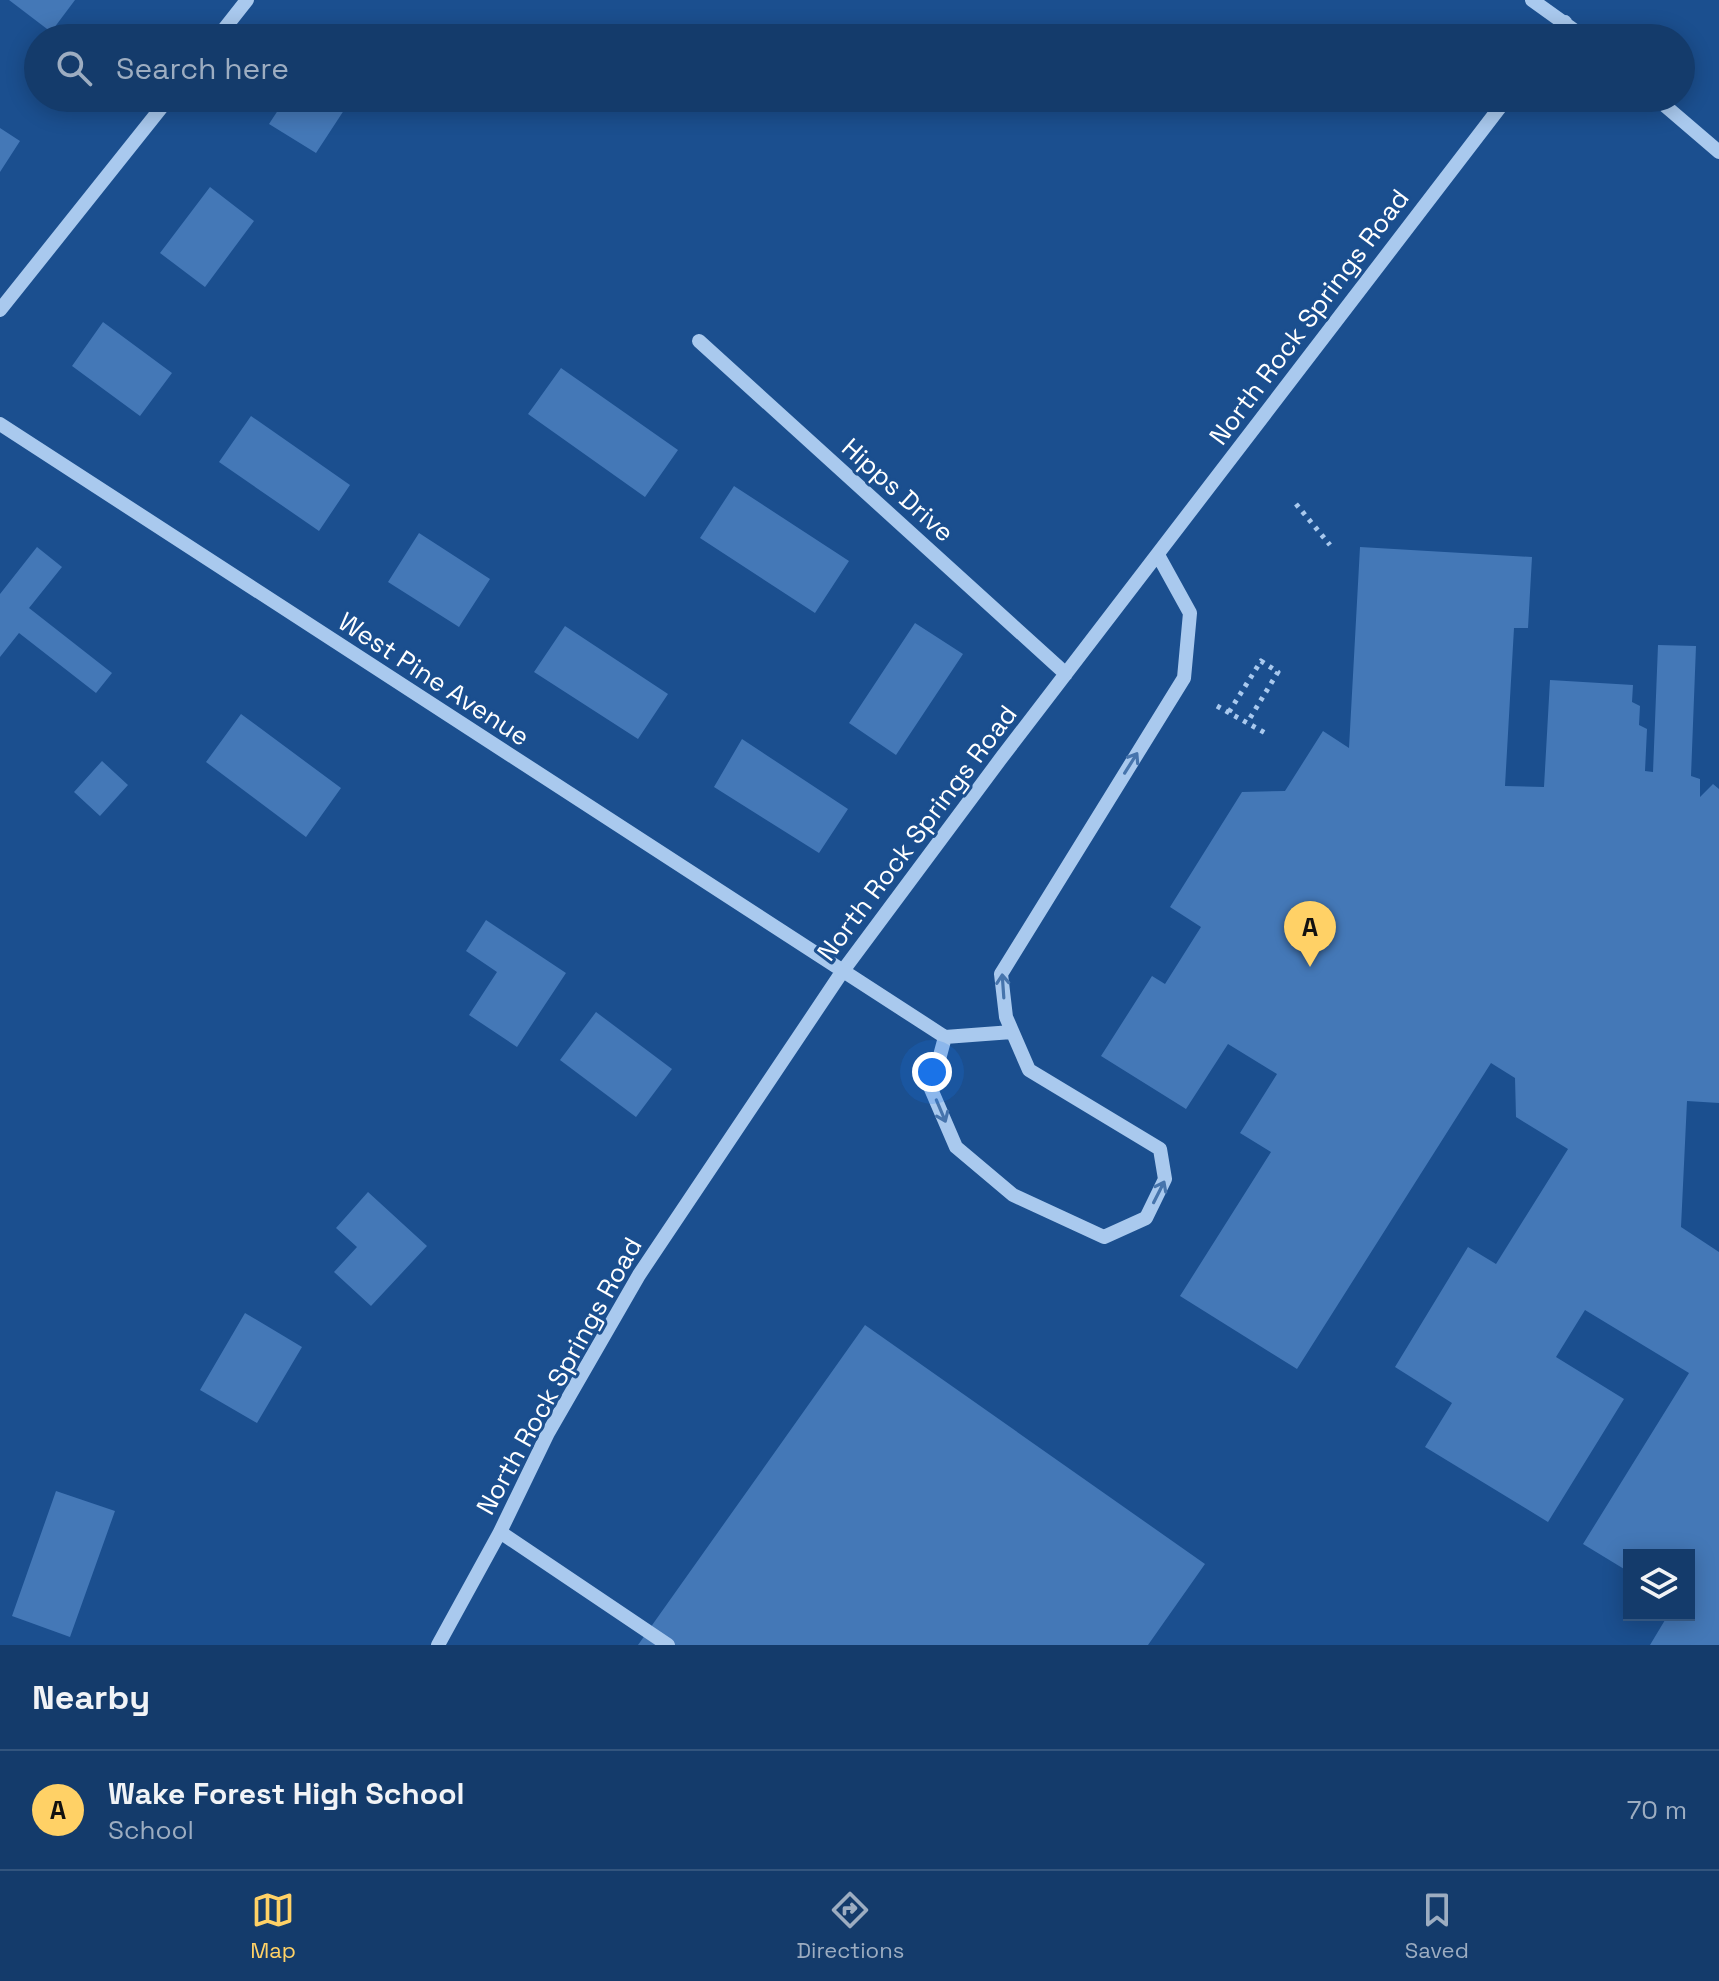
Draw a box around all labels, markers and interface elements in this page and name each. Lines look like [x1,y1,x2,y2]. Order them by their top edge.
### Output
search box [24,24,1695,112]
icon: search [52,46,96,90]
text: Search here [116,49,289,88]
street label: North Rock Springs Road [1202,182,1416,452]
street label: Hipps Drive [835,431,961,549]
street label: West Pine Avenue [332,604,536,754]
street label: North Rock Springs Road [810,698,1024,968]
one-way arrow [1124,752,1140,775]
pin: A [1284,901,1336,967]
one-way arrow [995,973,1010,999]
your location [912,1052,952,1092]
one-way arrow [935,1098,949,1123]
one-way arrow [1151,1181,1167,1205]
street label: North Rock Springs Road [468,1231,650,1521]
map controls [1623,1549,1695,1621]
button: layers [1623,1549,1695,1621]
text: Nearby [32,1676,150,1719]
text: Wake Forest High School [108,1774,465,1813]
text: A [50,1793,66,1827]
text: 70 m [1627,1793,1687,1827]
text: School [108,1813,194,1847]
tab: Map [250,1888,296,1964]
tab: Directions [796,1888,904,1964]
tab: Saved [1405,1888,1469,1964]

